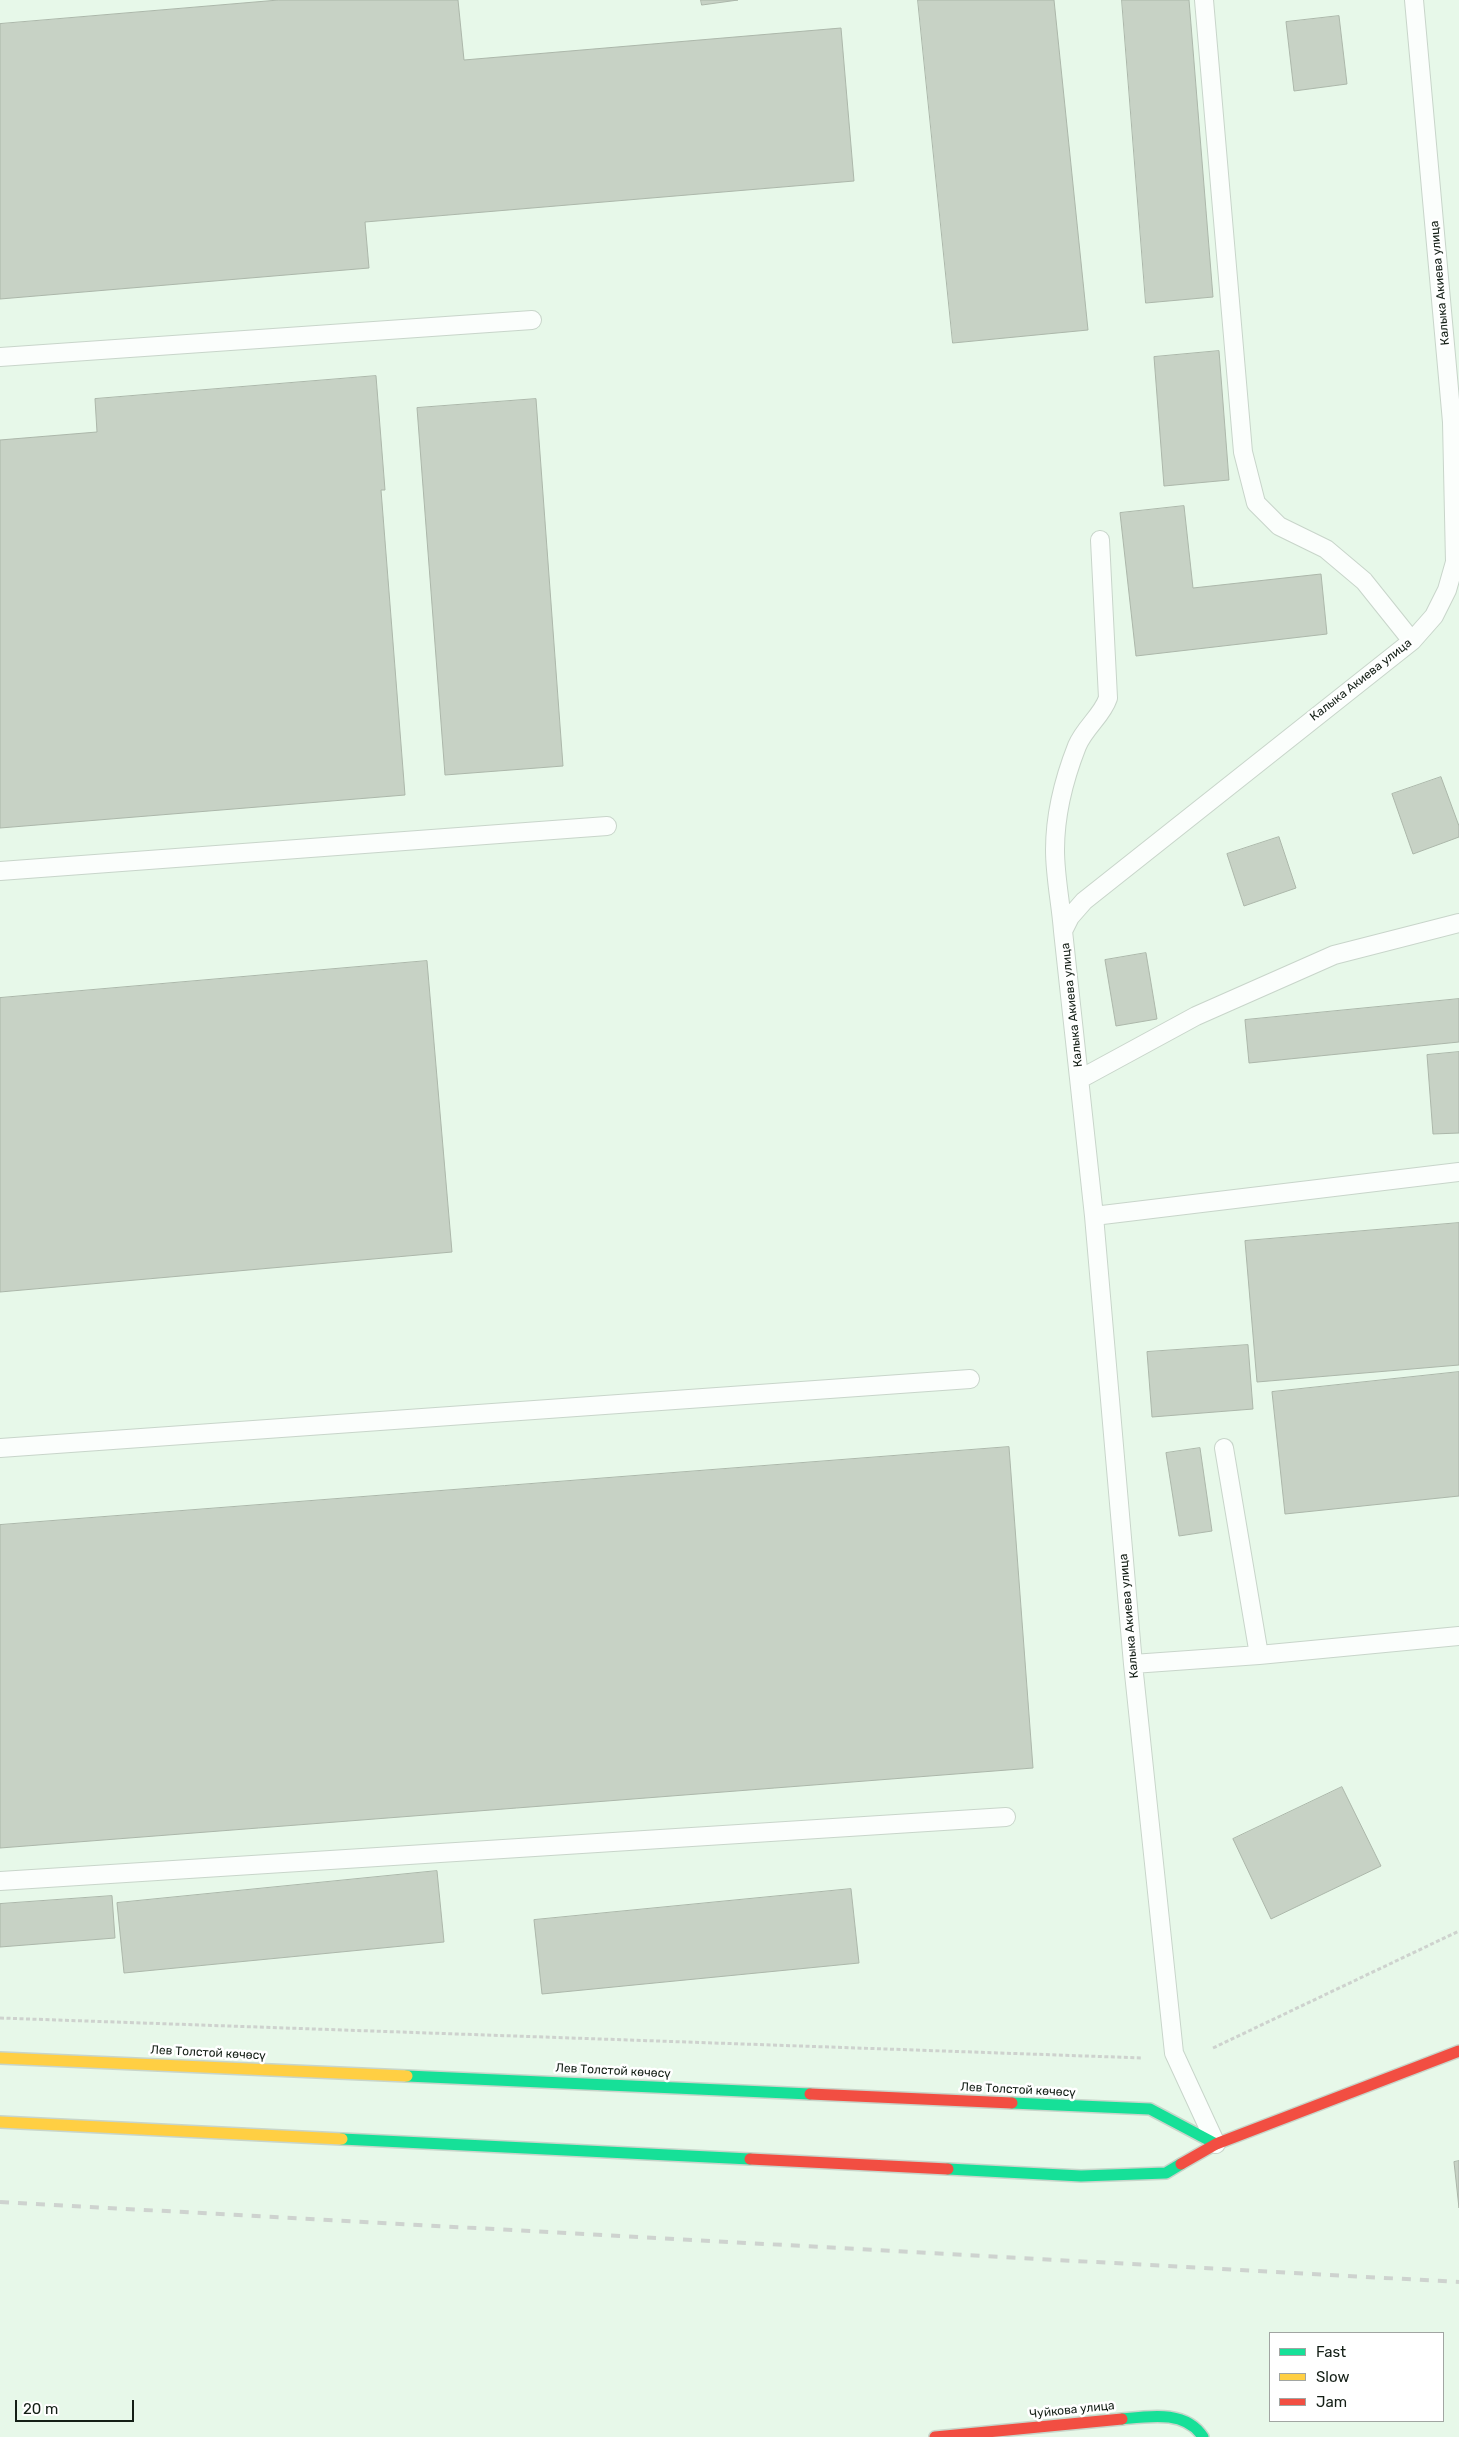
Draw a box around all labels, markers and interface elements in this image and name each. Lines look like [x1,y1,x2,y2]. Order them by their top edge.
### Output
street label: Калыка Акиева улица [1427,220,1453,346]
street label: Калыка Акиева улица [1307,636,1415,724]
street label: Калыка Акиева улица [1058,942,1086,1068]
street label: Калыка Акиева улица [1116,1553,1142,1679]
street label: Лев Толстой көчөсү [150,2043,266,2063]
street label: Лев Толстой көчөсү [555,2061,671,2081]
street label: Лев Толстой көчөсү [960,2080,1076,2100]
legend [1269,2332,1444,2422]
text: Fast [1316,2343,1346,2361]
text: Slow [1316,2368,1349,2386]
scale bar [18,2390,136,2422]
text: Jam [1316,2393,1347,2411]
street label: Чуйкова улица [1029,2398,1115,2422]
text: 20 m [23,2400,58,2418]

